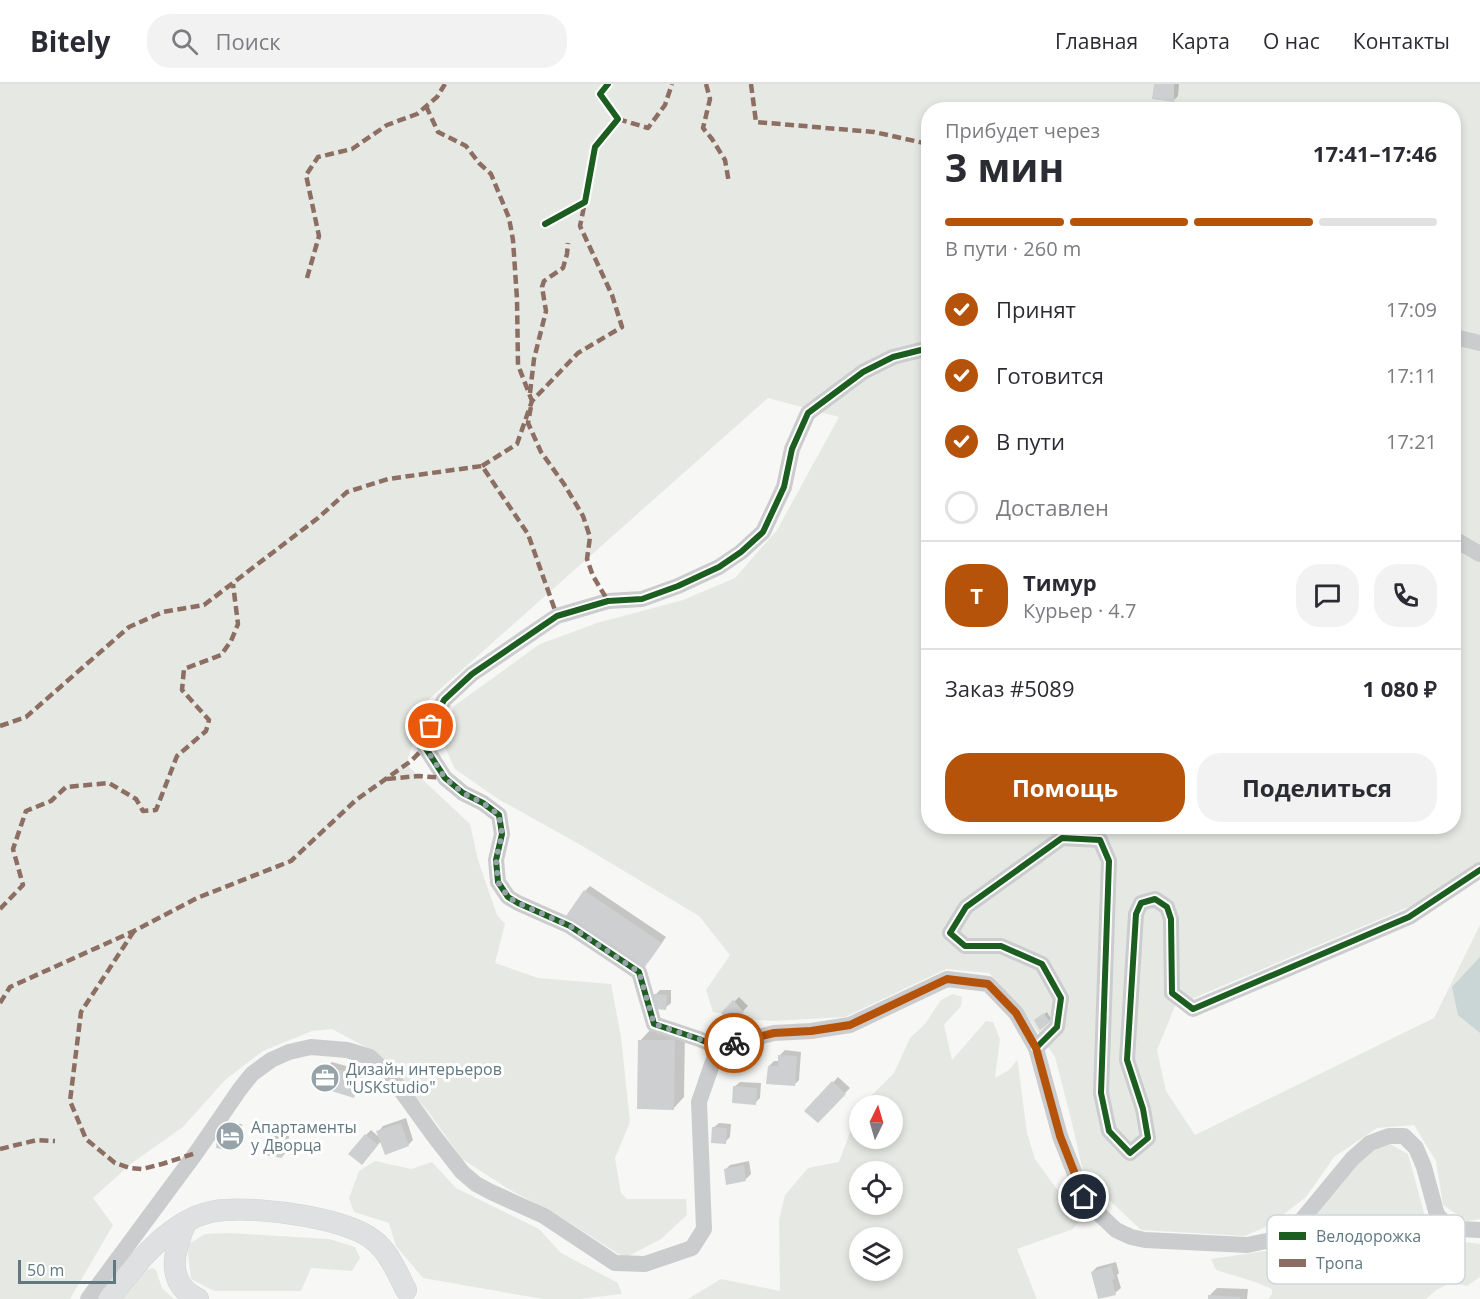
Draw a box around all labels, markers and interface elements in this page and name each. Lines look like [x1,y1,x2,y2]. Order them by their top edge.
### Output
search box [147,14,567,68]
text: Bitely [30,22,111,60]
icon: search [168,25,201,58]
text: Поиск [216,26,281,56]
text: Главная [1055,27,1138,55]
text: Карта [1171,27,1230,55]
text: О нас [1263,27,1320,55]
text: Контакты [1353,27,1450,55]
text: Прибудет через [945,117,1100,144]
text: 17:41–17:46 [1313,138,1437,168]
text: 3 мин [945,140,1064,193]
text: В пути · 260 m [945,235,1081,262]
icon: check [945,293,978,326]
text: Принят [996,294,1076,324]
text: 17:09 [1386,296,1437,323]
icon: check [945,359,978,392]
text: Готовится [996,360,1104,390]
text: 17:11 [1386,362,1437,389]
icon: check [945,425,978,458]
text: В пути [996,426,1065,456]
text: 17:21 [1386,428,1437,455]
text: Доставлен [996,492,1109,522]
button: chat [1296,564,1359,627]
button: phone [1374,564,1437,627]
text: Тимур [1023,567,1097,597]
text: Т [970,580,983,610]
text: Курьер · 4.7 [1023,597,1137,624]
text: Заказ #5089 [945,673,1075,703]
text: 1 080 ₽ [1362,673,1437,703]
pin [405,700,456,751]
icon: bag [414,709,447,742]
button: Помощь [945,753,1185,822]
button: Поделиться [1197,753,1437,822]
courier [704,1013,764,1073]
icon: bike [718,1027,751,1060]
place label: Дизайн интерьеров "USKstudio" [346,1058,502,1098]
office icon: Дизайн интерьеров "USKstudio" [309,1062,341,1094]
north arrow [849,1095,903,1149]
map controls [849,1095,903,1281]
place label: Апартаменты у Дворца [251,1116,357,1156]
hotel icon: Апартаменты у Дворца [214,1120,246,1152]
button: locate [849,1161,903,1215]
pin [1058,1171,1109,1222]
icon: home [1067,1180,1100,1213]
legend [1267,1215,1465,1284]
text: Велодорожка [1316,1225,1421,1247]
button: layers [849,1227,903,1281]
text: Тропа [1316,1252,1363,1274]
scale bar [18,1257,116,1284]
text: 50 m [27,1259,64,1281]

